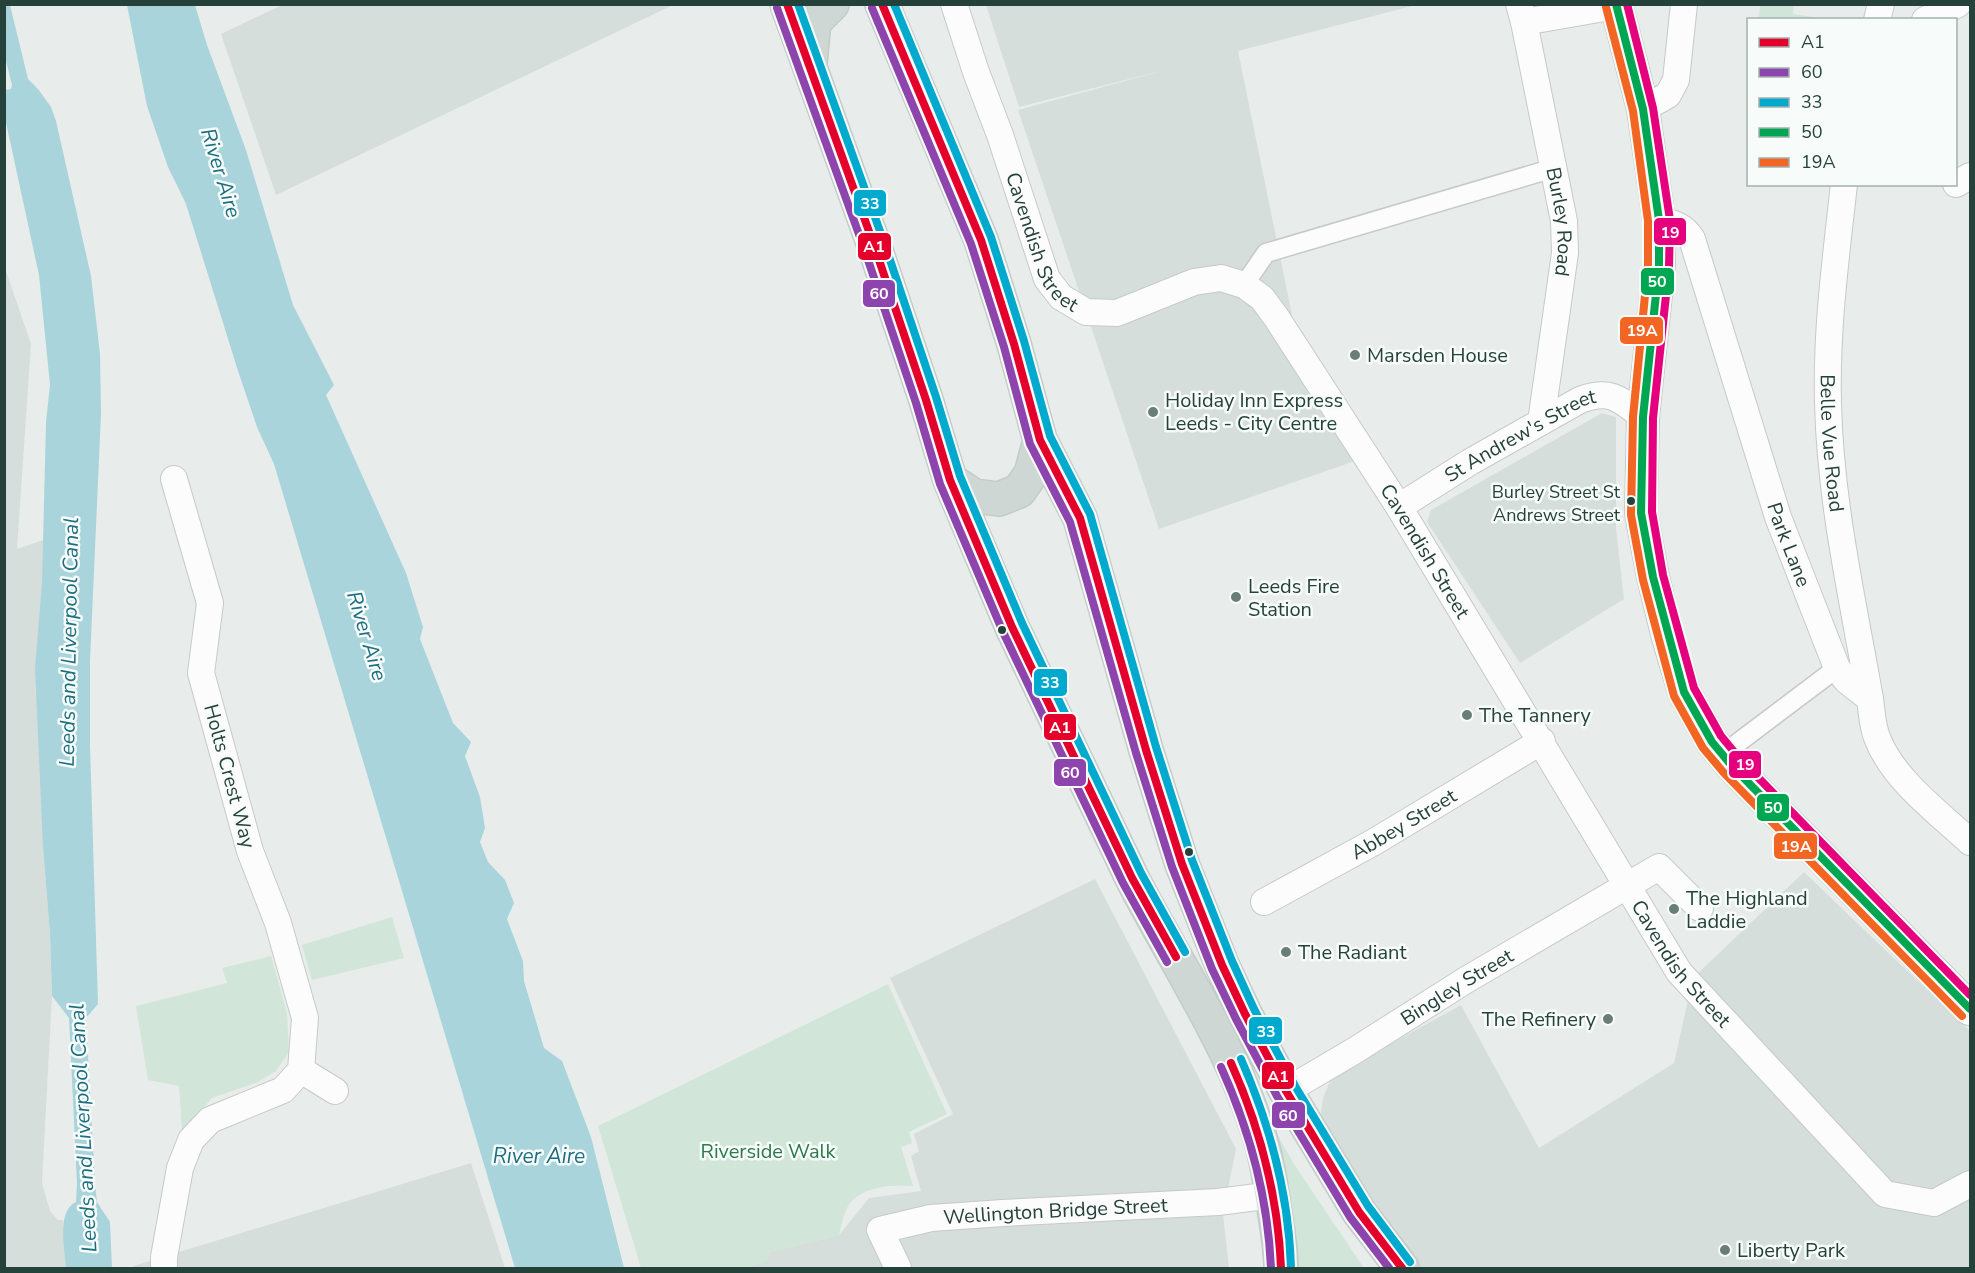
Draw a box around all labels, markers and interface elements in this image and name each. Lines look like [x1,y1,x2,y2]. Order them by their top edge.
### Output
legend [1747,18,1957,186]
text: A1 [1801,30,1825,54]
text: 60 [1801,60,1823,84]
text: 33 [1801,90,1823,114]
text: 50 [1801,120,1823,144]
water label: River Aire [194,125,248,221]
text: 19A [1801,150,1836,174]
street label: Burley Road [1539,165,1578,278]
street label: Cavendish Street [999,169,1084,319]
line badge: 33 [853,189,887,217]
text: 33 [860,193,880,215]
line badge: 19 [1653,217,1687,246]
text: 19 [1660,222,1680,244]
line badge: A1 [857,232,892,261]
text: A1 [863,236,885,258]
line badge: 50 [1640,267,1675,296]
text: 50 [1647,271,1667,293]
line badge: 60 [862,279,896,308]
text: 60 [869,283,889,305]
line badge: 19A [1619,316,1664,345]
text: 19A [1626,320,1658,342]
place label: Marsden House [1367,342,1508,369]
marker: Marsden House [1348,348,1362,362]
street label: Belle Vue Road [1814,374,1850,514]
street label: St Andrew's Street [1439,383,1599,489]
place label: Holiday Inn Express Leeds - City Centre [1165,387,1343,437]
marker: Holiday Inn Express Leeds - City Centre [1146,405,1160,419]
street label: Cavendish Street [1374,479,1476,624]
place label: Burley Street St Andrews Street [1492,480,1621,527]
marker: Burley Street St Andrews Street [1625,495,1637,507]
street label: Park Lane [1760,499,1817,591]
water label: Leeds and Liverpool Canal [53,517,85,767]
place label: Leeds Fire Station [1248,573,1340,623]
water label: River Aire [340,588,394,684]
marker: Leeds Fire Station [1229,590,1243,604]
unlabelled marker [996,624,1008,636]
line badge: 33 [1033,668,1068,697]
text: 33 [1040,672,1060,694]
street label: Holts Crest Way [197,701,262,852]
place label: The Tannery [1479,702,1591,729]
marker: The Tannery [1460,708,1474,722]
line badge: A1 [1043,713,1077,741]
text: A1 [1049,717,1071,739]
line badge: 19 [1728,750,1762,779]
text: 19 [1735,754,1755,776]
line badge: 60 [1053,758,1087,787]
text: 60 [1060,762,1080,784]
street label: Abbey Street [1346,782,1463,866]
line badge: 50 [1756,793,1790,822]
text: 50 [1763,797,1783,819]
line badge: 19A [1773,832,1818,860]
text: 19A [1780,836,1812,858]
unlabelled marker [1183,846,1195,858]
place label: The Highland Laddie [1686,885,1808,935]
street label: Cavendish Street [1625,895,1737,1034]
marker: The Highland Laddie [1667,902,1681,916]
place label: The Radiant [1298,939,1407,966]
street label: Bingley Street [1395,942,1519,1032]
marker: The Radiant [1279,945,1293,959]
water label: Leeds and Liverpool Canal [63,1003,103,1253]
place label: The Refinery [1482,1006,1597,1033]
marker: The Refinery [1601,1012,1615,1026]
line badge: 33 [1248,1016,1283,1045]
text: 33 [1256,1021,1276,1043]
line badge: A1 [1261,1061,1295,1090]
text: A1 [1267,1066,1289,1088]
line badge: 60 [1271,1101,1306,1129]
text: 60 [1278,1105,1298,1127]
park label: Riverside Walk [701,1138,836,1165]
water label: River Aire [493,1142,585,1170]
street label: Wellington Bridge Street [942,1192,1169,1231]
place label: Liberty Park [1737,1237,1846,1264]
marker: Liberty Park [1718,1243,1732,1257]

